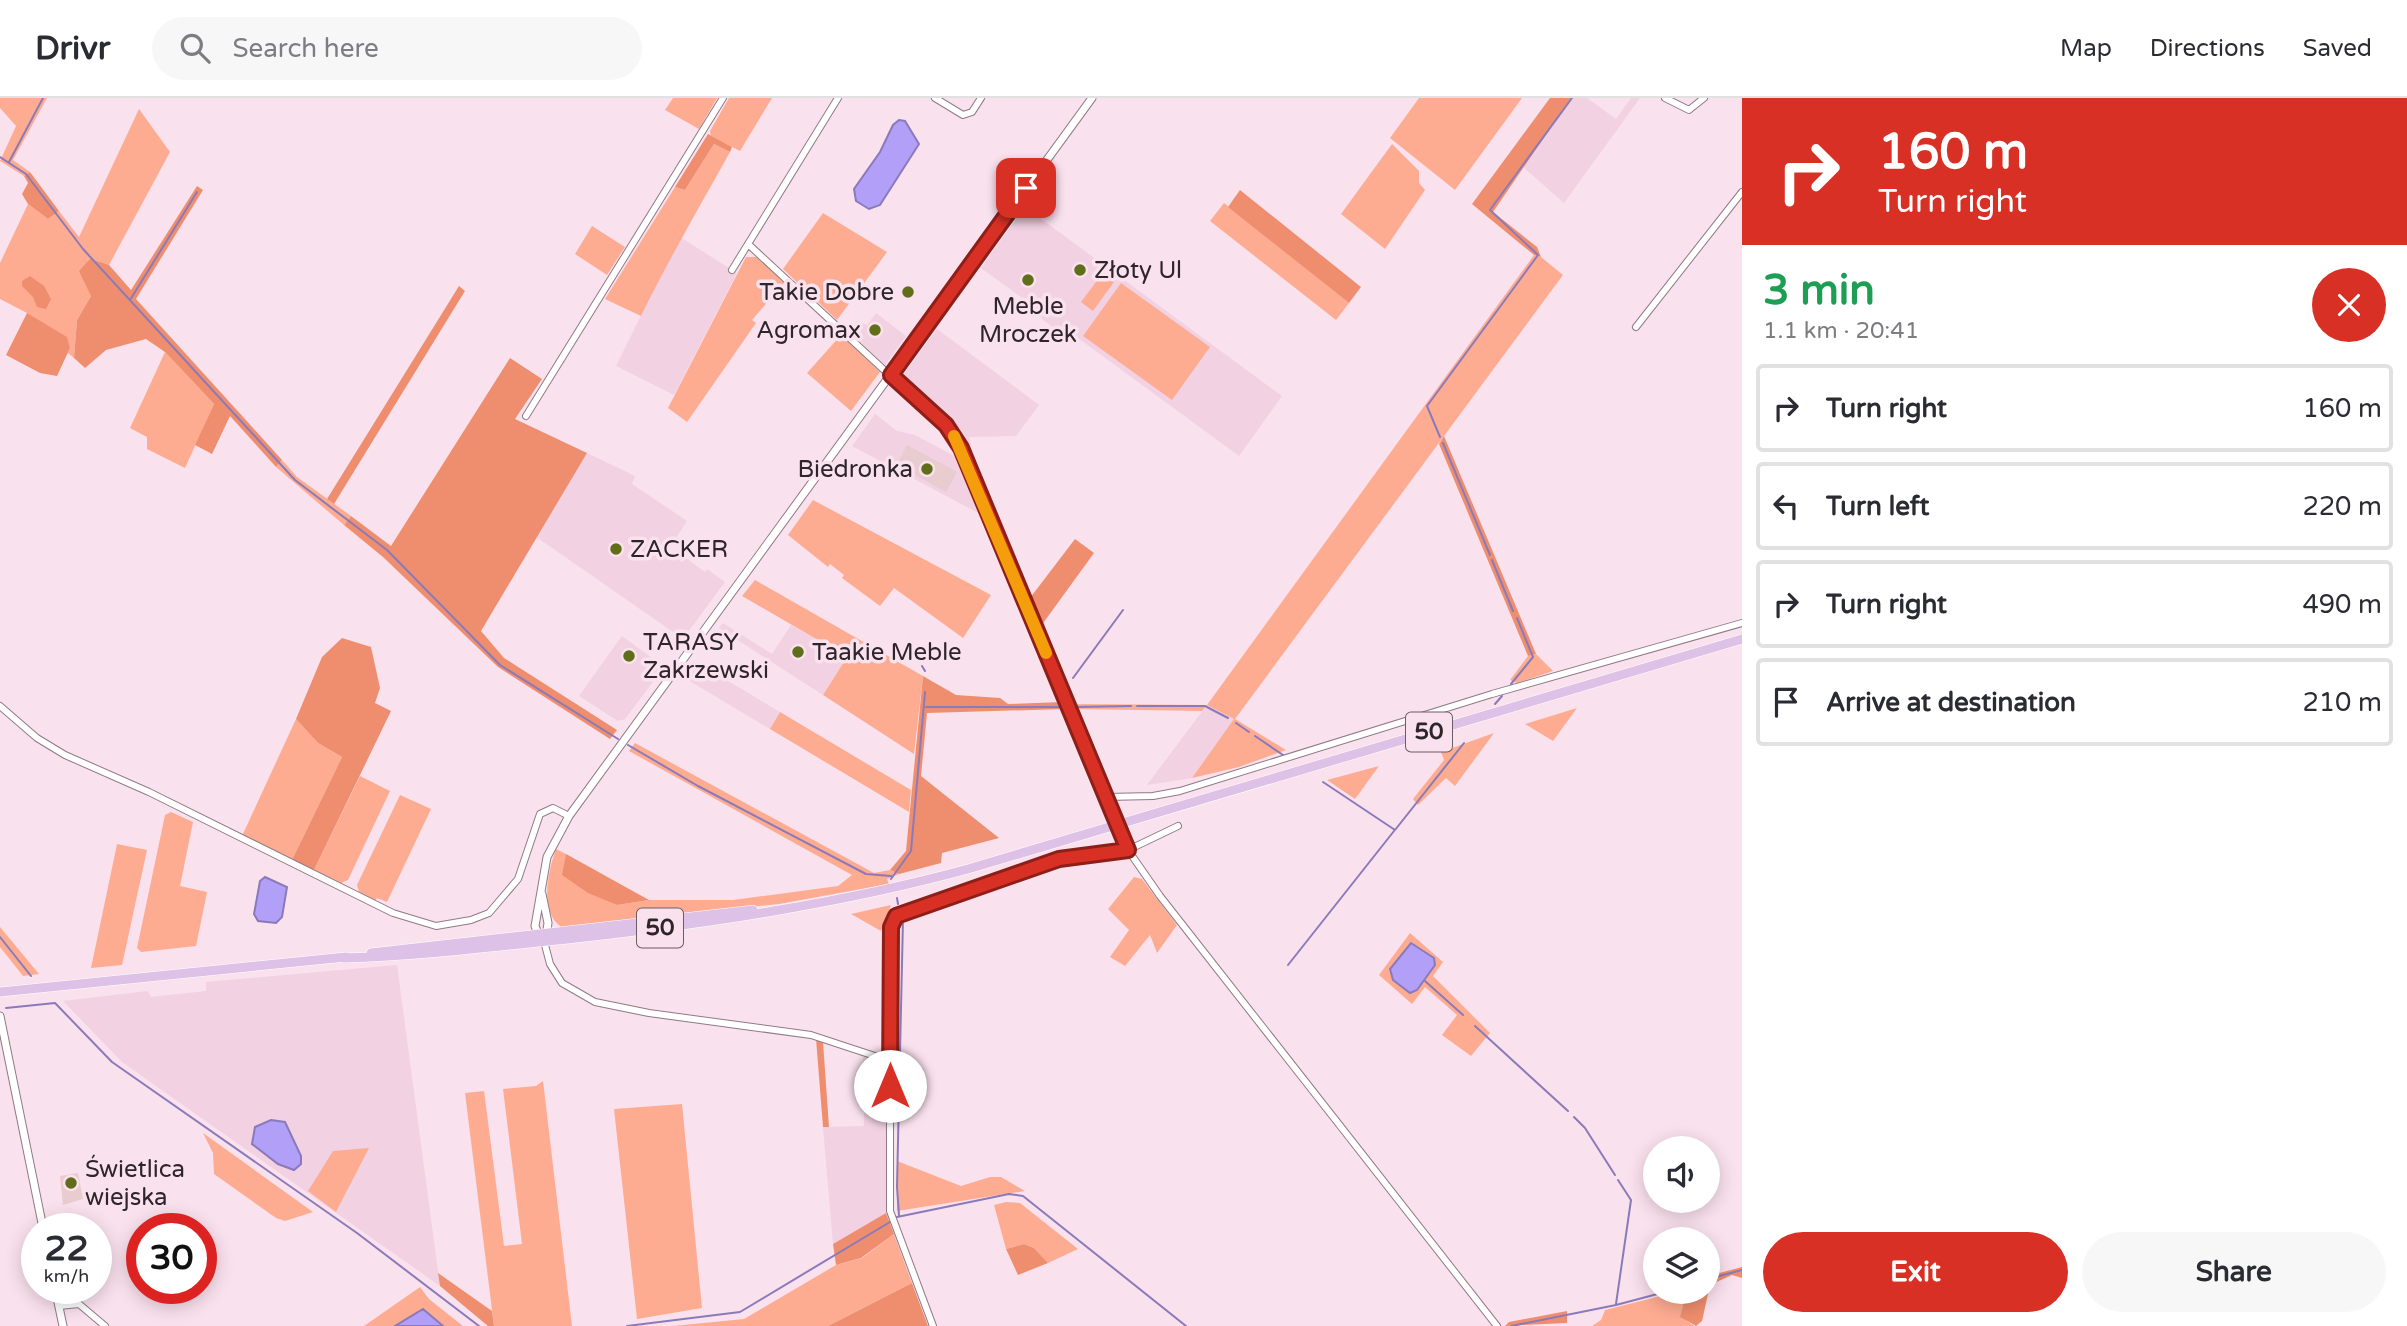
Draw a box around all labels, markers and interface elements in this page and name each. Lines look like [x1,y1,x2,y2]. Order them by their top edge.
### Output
search box [152,17,642,80]
text: Drivr [35,29,110,68]
icon: search [176,29,214,67]
text: Search here [232,33,379,64]
text: Map [2060,34,2112,63]
text: Directions [2150,34,2265,63]
text: Saved [2303,34,2372,63]
text: 160 m [1878,123,2028,182]
icon: right [1763,126,1854,217]
pin [996,158,1056,218]
icon: arrive [1007,169,1045,207]
text: Turn right [1878,183,2027,221]
place label: Złoty Ul [1094,256,1182,285]
marker: Złoty Ul [1072,262,1088,278]
text: 3 min [1763,265,1875,316]
button: close [2312,268,2386,342]
marker: Meble Mroczek [1020,272,1036,288]
place label: Takie Dobre [759,278,894,307]
marker: Takie Dobre [900,284,916,300]
place label: Meble Mroczek [979,292,1077,349]
place label: Agromax [756,316,861,345]
text: 1.1 km · 20:41 [1763,317,1919,345]
marker: Agromax [867,322,883,338]
icon: right [1767,389,1805,427]
text: Turn right [1826,393,1947,424]
text: 160 m [2302,393,2382,424]
place label: Biedronka [797,455,913,484]
marker: Biedronka [919,461,935,477]
icon: left [1767,487,1805,525]
text: Turn left [1826,491,1929,522]
text: 220 m [2302,491,2382,522]
place label: ZACKER [630,535,728,564]
marker: ZACKER [608,541,624,557]
icon: right [1767,585,1805,623]
text: Turn right [1826,589,1947,620]
text: 490 m [2302,589,2382,620]
place label: TARASY Zakrzewski [643,628,769,685]
place label: Taakie Meble [812,638,962,667]
marker: Taakie Meble [790,644,806,660]
marker: TARASY Zakrzewski [621,648,637,664]
icon: arrive [1767,683,1805,721]
text: Arrive at destination [1826,687,2076,718]
text: 210 m [2302,687,2382,718]
road number: 50 [1406,712,1452,752]
road number: 50 [637,908,683,948]
position arrow [853,1049,927,1123]
map controls [1643,1136,1720,1304]
button: sound [1643,1136,1720,1213]
place label: Świetlica wiejska [85,1154,185,1212]
marker: Świetlica wiejska [63,1175,79,1191]
speed limit sign: 30 [126,1213,217,1304]
button: layers [1643,1227,1720,1304]
text: 22 [45,1228,88,1270]
button: Exit [1763,1232,2068,1312]
button: Share [2082,1232,2386,1312]
text: km/h [44,1265,89,1287]

